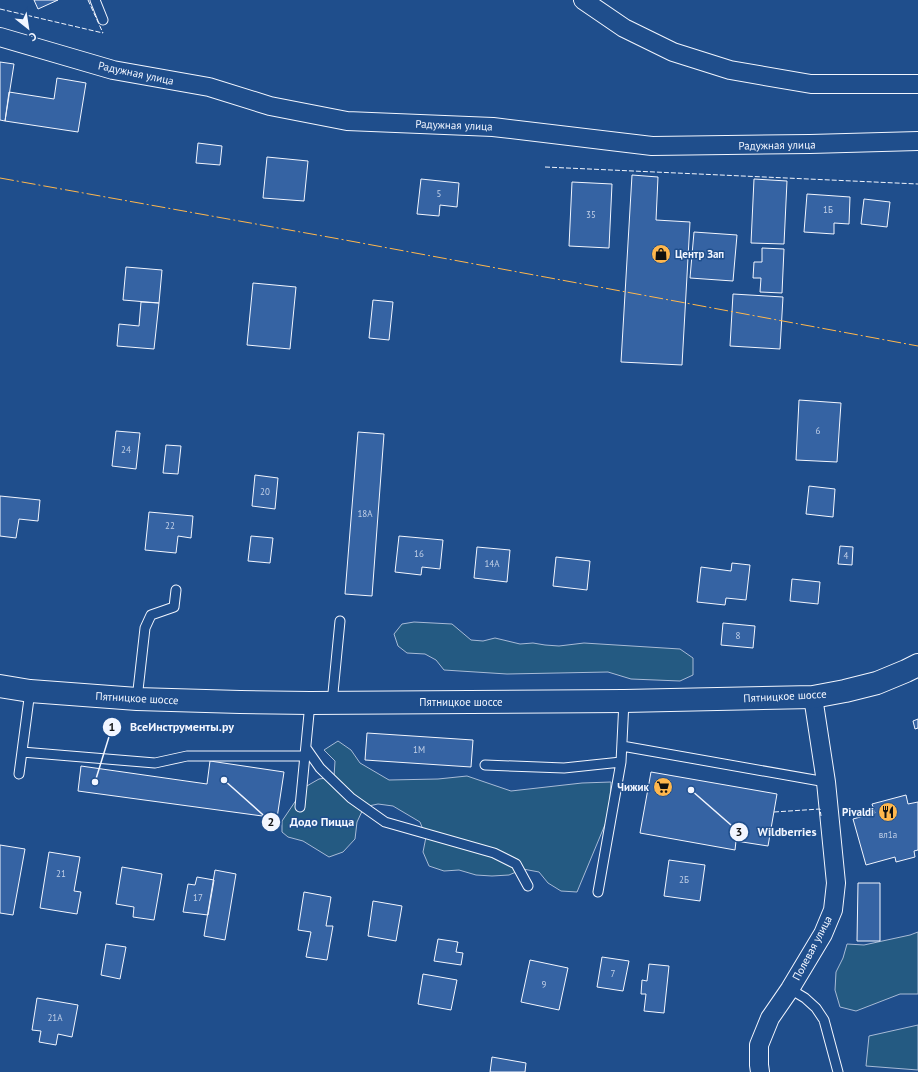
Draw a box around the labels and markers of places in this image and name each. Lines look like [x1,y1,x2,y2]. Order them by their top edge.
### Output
shop icon: Центр Зап [650,243,672,265]
place label: Центр Зап [675,247,724,261]
callout: ВсеИнструменты.ру [102,715,243,739]
supermarket icon: Чижик [652,776,674,798]
place label: Чижик [617,780,650,794]
restaurant icon: Pivaldi [877,801,899,823]
place label: Pivaldi [842,805,874,819]
callout: Додо Пицца [261,810,362,834]
callout: Wildberries [729,820,824,844]

